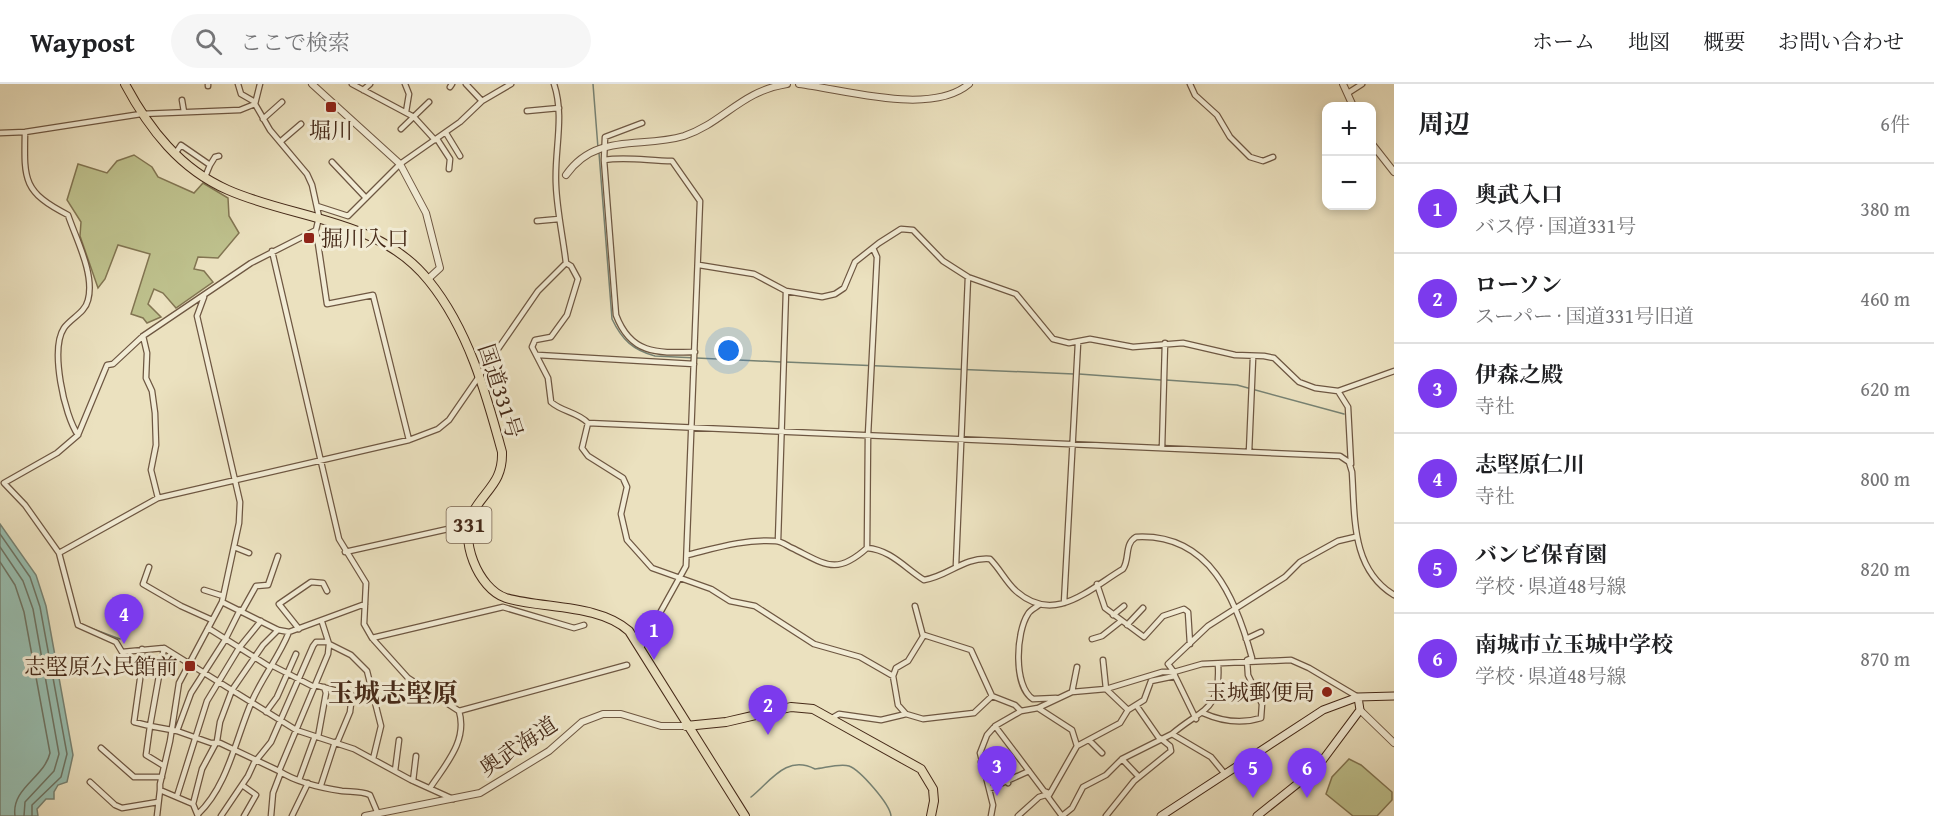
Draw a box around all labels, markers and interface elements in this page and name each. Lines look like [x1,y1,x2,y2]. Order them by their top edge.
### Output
search box [171,14,591,68]
text: Waypost [30,21,135,62]
icon: search [192,25,225,58]
text: ここで検索 [240,26,350,58]
text: ホーム [1532,26,1595,57]
text: 地図 [1628,26,1670,57]
text: 概要 [1703,26,1745,57]
text: お問い合わせ [1778,26,1904,57]
marker: 堀川 [324,100,338,114]
map controls [1322,102,1376,210]
button: + [1322,102,1376,156]
text: 周辺 [1418,104,1470,143]
text: 6件 [1880,109,1910,138]
place label: 堀川 [309,114,353,146]
button: − [1322,156,1376,210]
text: 奥武入口 [1475,178,1563,210]
text: 1 [1432,194,1443,223]
text: 380 m [1860,194,1910,223]
text: バス停 · 国道331号 [1475,211,1636,240]
place label: 掘川入口 [321,222,409,254]
marker: 掘川入口 [302,231,316,245]
text: ローソン [1475,268,1562,300]
text: 2 [1432,284,1443,313]
text: 460 m [1860,284,1910,313]
text: スーパー · 国道331号旧道 [1475,301,1694,330]
your location [714,336,743,365]
street label: 国道331号 [471,340,531,442]
text: 伊森之殿 [1475,358,1563,390]
text: 3 [1432,374,1443,403]
text: 620 m [1860,374,1910,403]
text: 寺社 [1475,391,1515,420]
text: 志堅原仁川 [1475,448,1585,480]
text: 4 [1432,464,1443,493]
text: 800 m [1860,464,1910,493]
text: 寺社 [1475,481,1515,510]
road number: 331 [446,507,492,543]
text: バンビ保育園 [1475,538,1607,570]
text: 5 [1432,554,1443,583]
text: 820 m [1860,554,1910,583]
text: 学校 · 県道48号線 [1475,571,1626,600]
pin: 4 [104,594,144,644]
pin: 1 [634,610,674,660]
text: 南城市立玉城中学校 [1475,628,1673,660]
text: 6 [1432,644,1443,673]
text: 870 m [1860,644,1910,673]
place label: 志堅原公民館前 [24,650,178,682]
marker: 志堅原公民館前 [183,659,197,673]
text: 学校 · 県道48号線 [1475,661,1626,690]
district label: 玉城志堅原 [328,673,458,712]
place label: 玉城郵便局 [1205,676,1315,708]
marker: 玉城郵便局 [1320,685,1334,699]
pin: 2 [748,686,788,735]
street label: 奥武海道 [473,708,563,784]
pin: 3 [978,746,1016,796]
pin: 5 [1234,748,1272,798]
pin: 6 [1288,748,1326,798]

